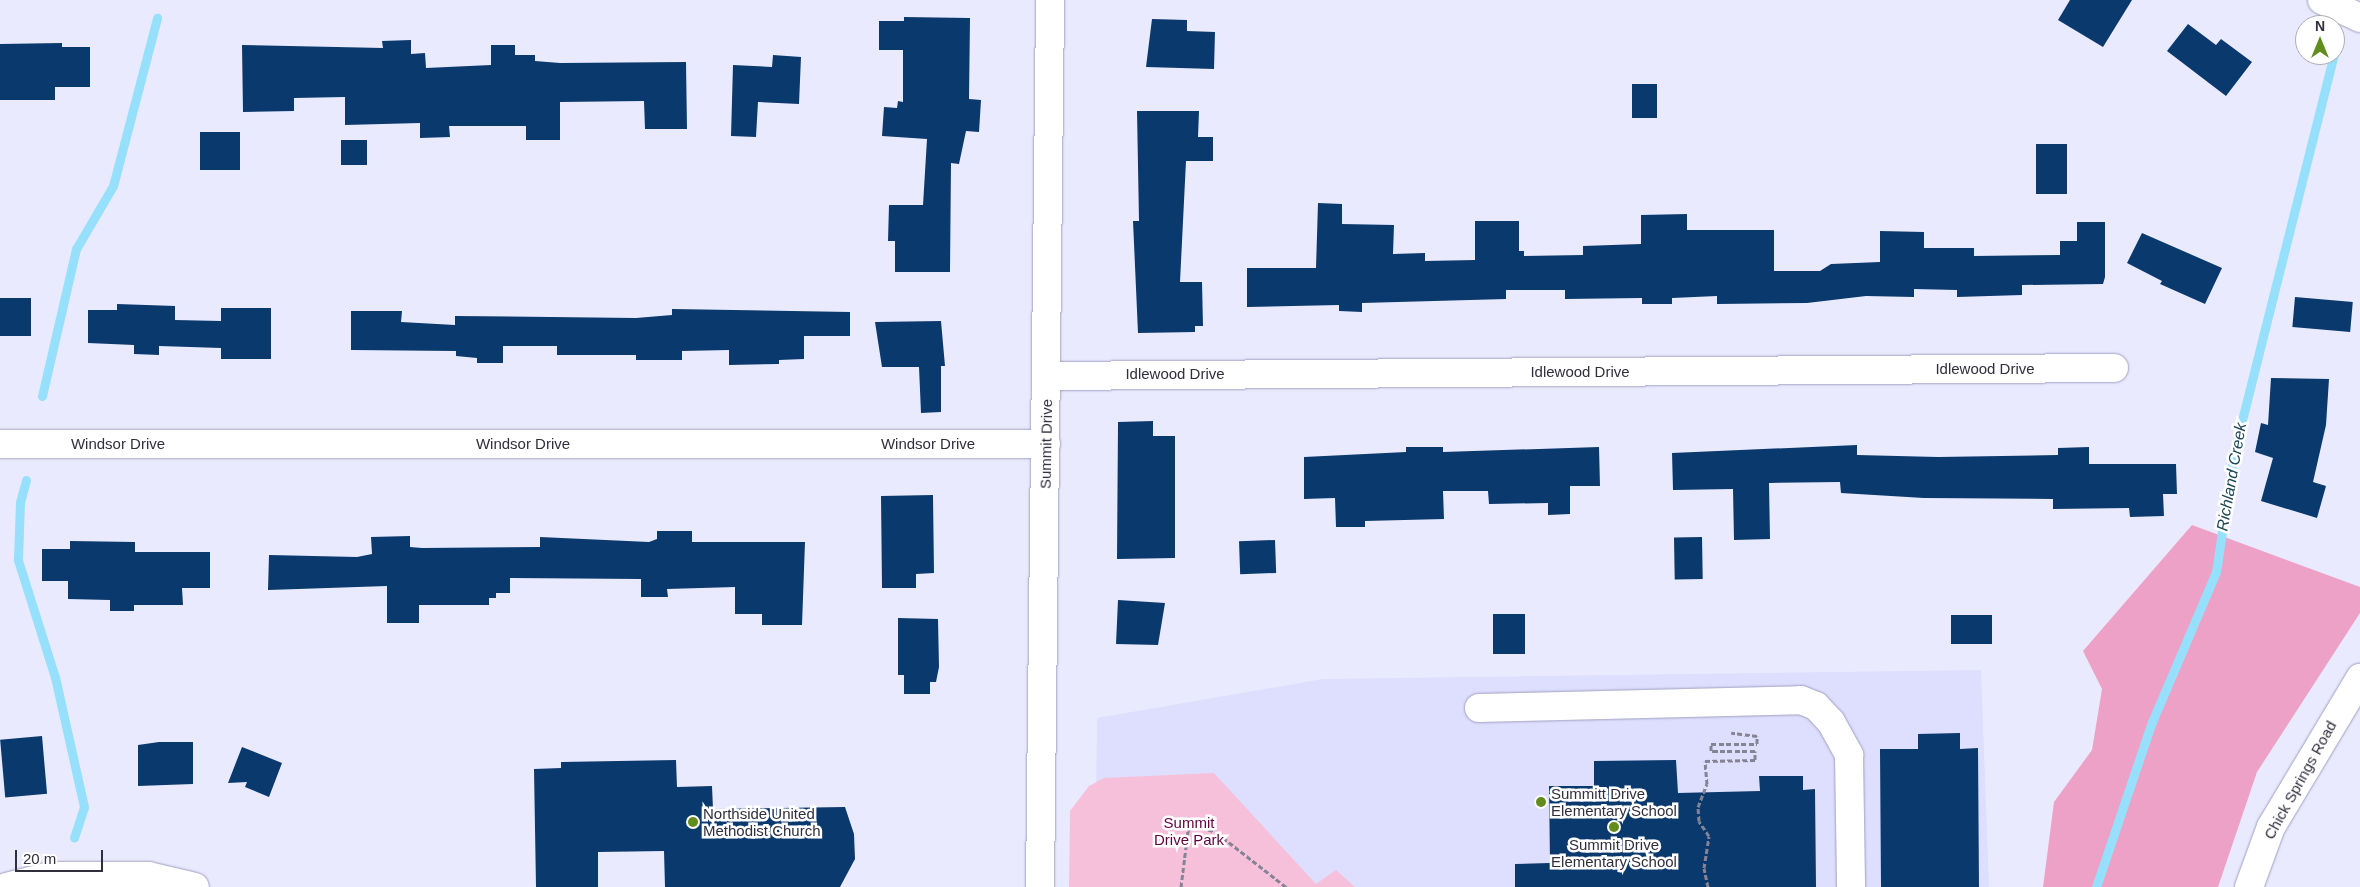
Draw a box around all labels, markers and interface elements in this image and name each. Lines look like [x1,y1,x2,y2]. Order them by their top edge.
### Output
north arrow [2295,15,2345,65]
text: N [2315,18,2325,34]
street label: Idlewood Drive [1935,360,2035,378]
street label: Idlewood Drive [1530,363,1630,381]
street label: Idlewood Drive [1125,365,1225,383]
street label: Summit Drive [1036,399,1056,489]
water label: Richland Creek [2213,421,2251,533]
street label: Windsor Drive [71,435,165,453]
street label: Windsor Drive [476,435,570,453]
street label: Windsor Drive [881,435,975,453]
street label: Chick Springs Road [2260,718,2340,842]
place label: Summitt Drive Elementary School [1551,784,1677,819]
marker: Summitt Drive Elementary School [1535,796,1547,808]
place label: Northside United Methodist Church [703,804,821,839]
park label: Summit Drive Park [1154,813,1224,848]
marker: Northside United Methodist Church [687,816,699,828]
marker: Summit Drive Elementary School [1608,821,1620,833]
place label: Summit Drive Elementary School [1551,835,1677,870]
scale bar [18,840,105,872]
text: 20 m [23,850,56,867]

